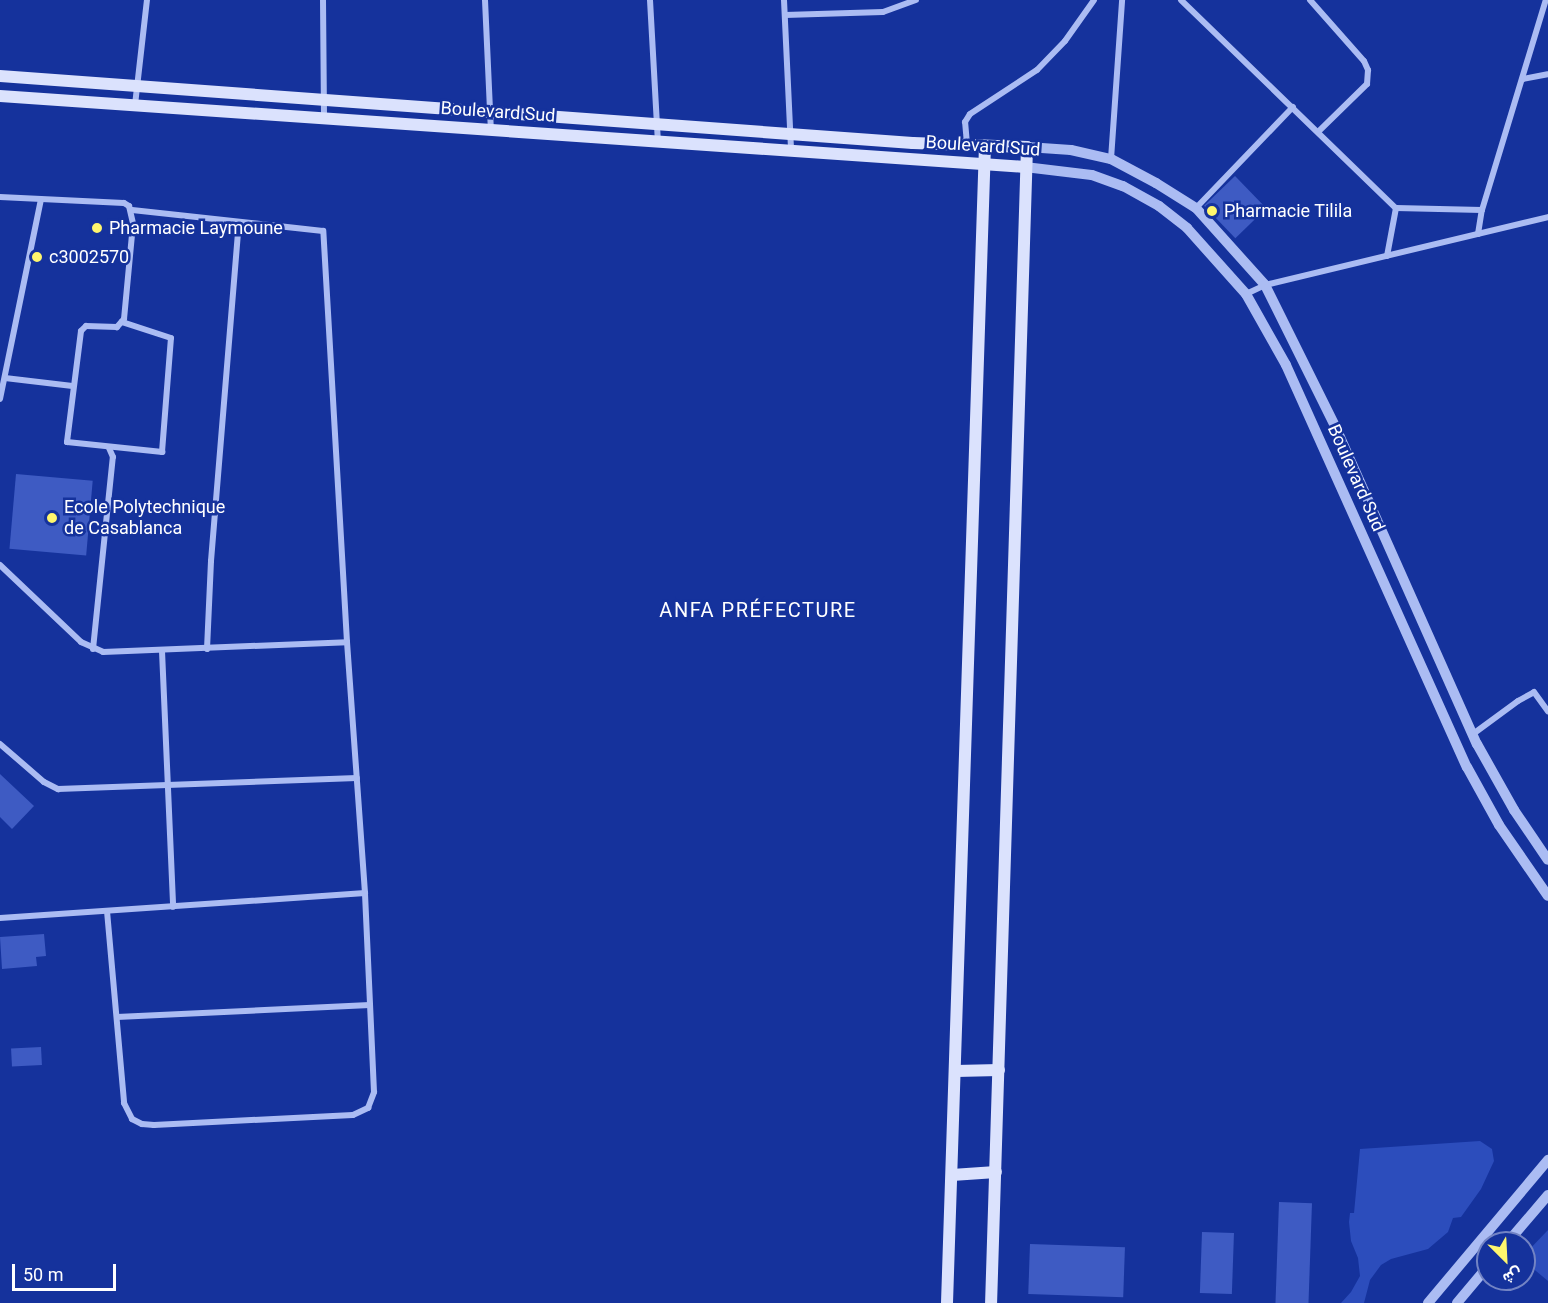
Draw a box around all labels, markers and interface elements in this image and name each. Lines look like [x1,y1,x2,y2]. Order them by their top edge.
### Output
street label: Boulevard Sud [440,97,556,127]
street label: Boulevard Sud [925,131,1041,161]
place label: Pharmacie Tilila [1224,200,1353,222]
marker: Pharmacie Tilila [1205,204,1219,218]
place label: Pharmacie Laymoune [109,217,283,239]
marker: Pharmacie Laymoune [90,221,104,235]
place label: c3002570 [49,246,129,268]
marker: c3002570 [30,250,44,264]
street label: Boulevard Sud [1323,421,1389,535]
place label: Ecole Polytechnique de Casablanca [64,497,225,540]
marker: Ecole Polytechnique de Casablanca [45,511,59,525]
district label: ANFA PRÉFECTURE [659,598,857,622]
north arrow [1476,1231,1536,1291]
scale bar [15,1252,118,1290]
text: ش [1500,1263,1525,1289]
text: 50 m [23,1264,63,1285]

